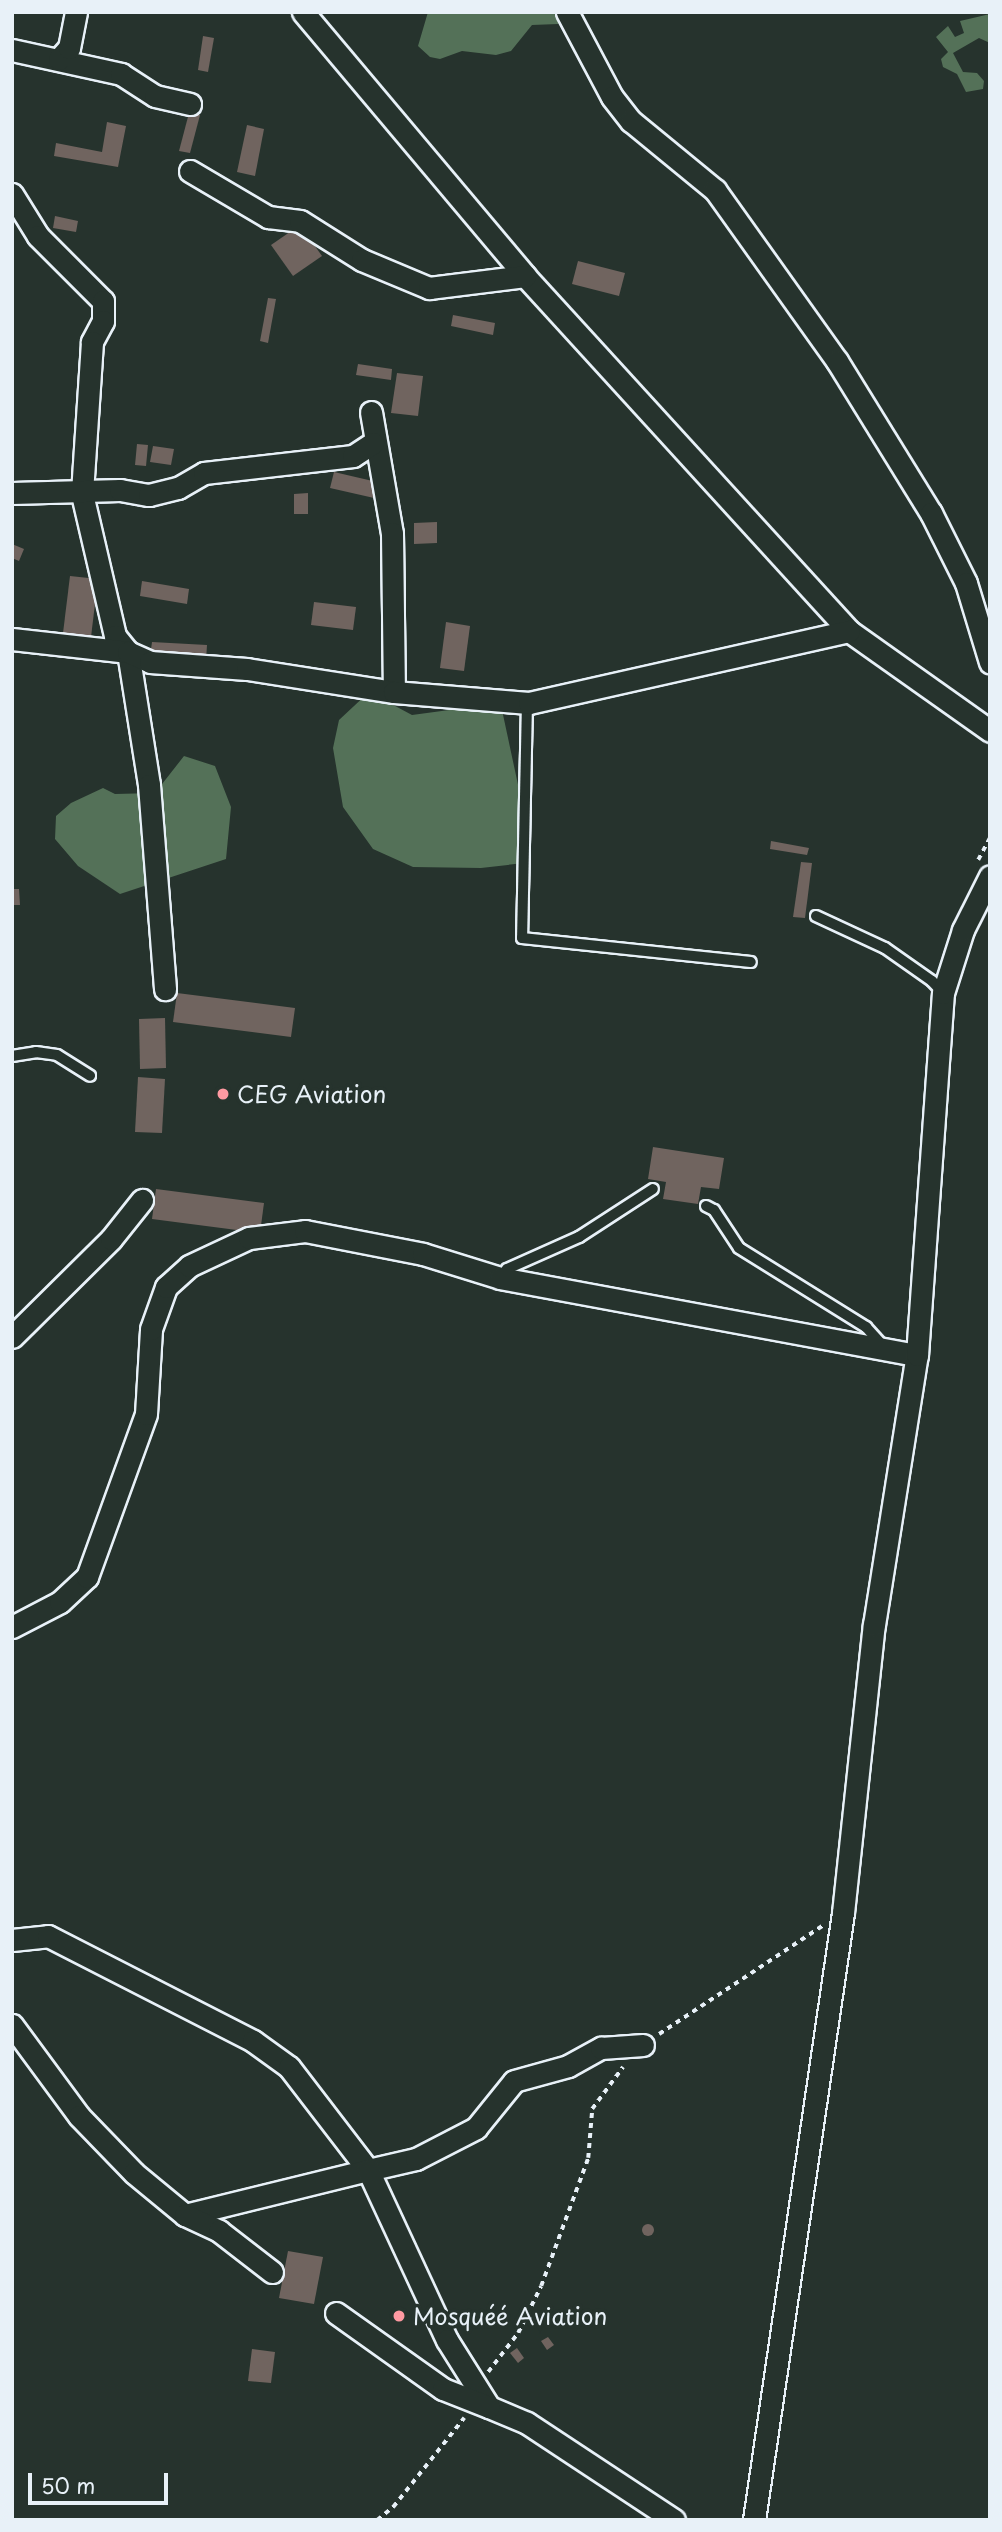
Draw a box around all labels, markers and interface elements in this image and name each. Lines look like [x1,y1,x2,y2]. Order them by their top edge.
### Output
place label: CEG Aviation [237,1080,387,1108]
marker: CEG Aviation [215,1086,231,1102]
place label: Mosquéé Aviation [413,2302,608,2330]
marker: Mosquéé Aviation [391,2308,407,2324]
scale bar [32,2458,172,2502]
text: 50 m [41,2469,95,2501]

